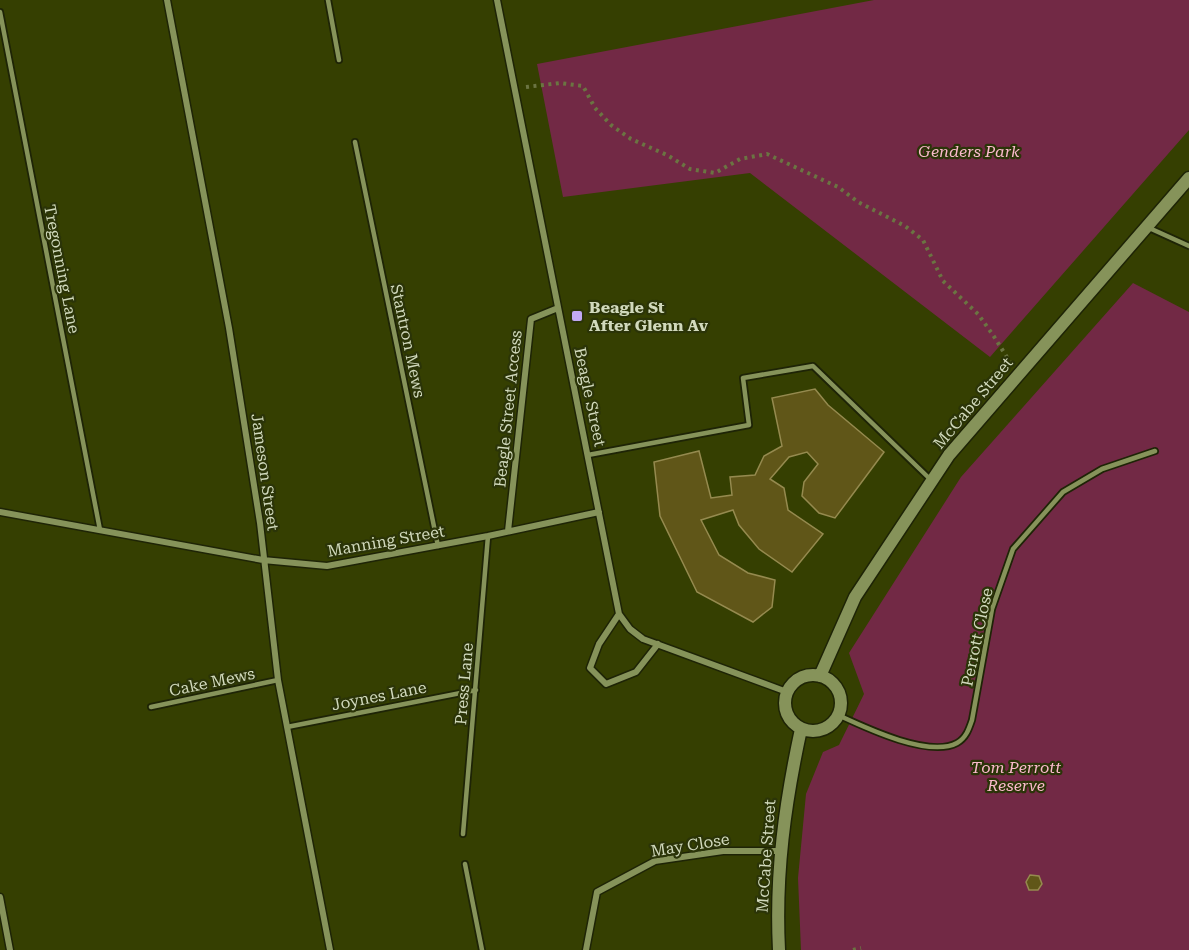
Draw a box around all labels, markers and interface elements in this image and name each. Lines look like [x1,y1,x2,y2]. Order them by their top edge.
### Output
park label: Genders Park [918,142,1020,161]
street label: Tregonning Lane [40,203,84,335]
street label: Stantron Mews [387,282,429,400]
place label: Beagle St After Glenn Av [589,298,708,335]
marker: Beagle St After Glenn Av [570,309,584,323]
street label: Beagle Street Access [490,329,526,489]
street label: Beagle Street [570,346,610,448]
street label: McCabe Street [929,353,1017,453]
street label: Jameson Street [247,412,283,532]
street label: Manning Street [326,521,446,561]
street label: Perrott Close [957,586,997,688]
street label: Press Lane [451,642,477,726]
street label: Cake Mews [167,664,257,700]
street label: Joynes Lane [330,677,428,715]
park label: Tom Perrott Reserve [971,758,1061,795]
street label: McCabe Street [753,799,779,913]
street label: May Close [649,829,731,861]

